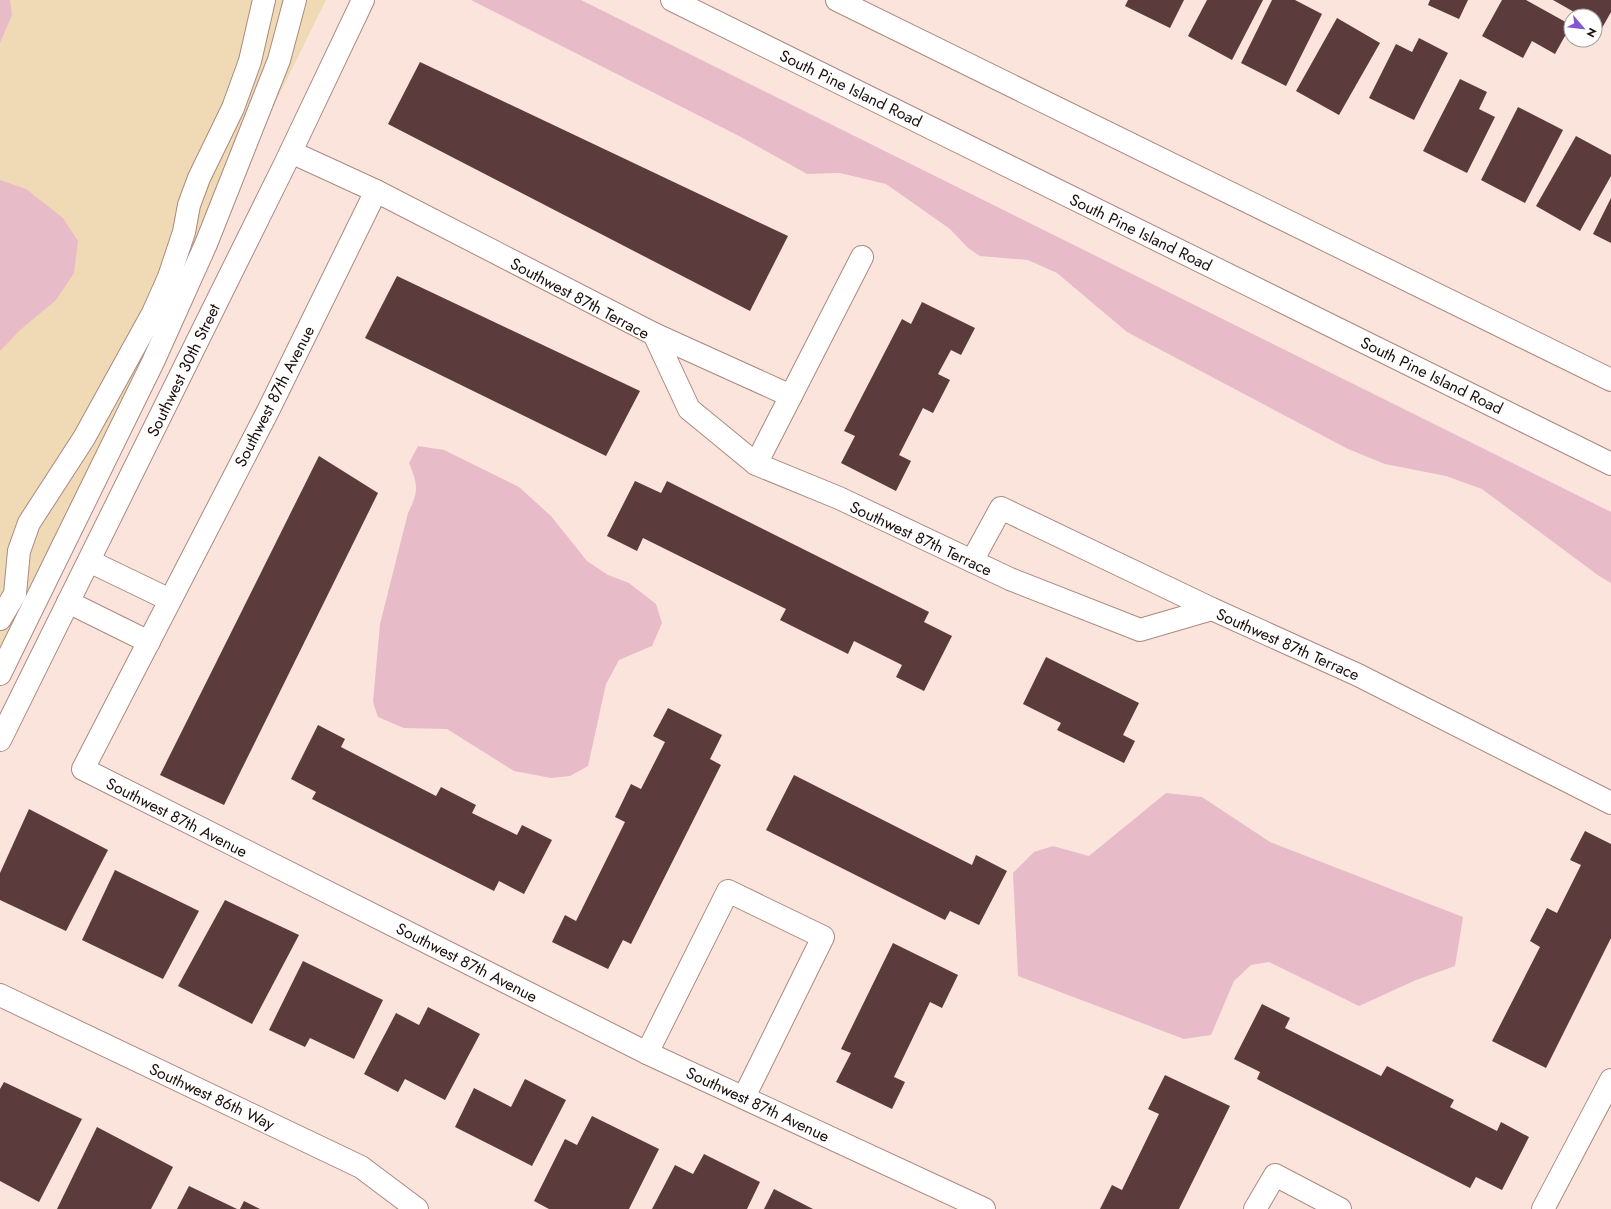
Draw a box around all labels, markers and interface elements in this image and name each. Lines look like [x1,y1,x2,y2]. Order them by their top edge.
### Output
north arrow [1563,8,1603,48]
text: N [1583,25,1601,40]
street label: South Pine Island Road [776,44,926,133]
street label: South Pine Island Road [1066,188,1216,277]
street label: Southwest 87th Terrace [506,252,653,345]
street label: Southwest 30th Street [141,300,226,441]
street label: Southwest 87th Avenue [229,322,320,471]
street label: South Pine Island Road [1357,331,1507,420]
street label: Southwest 87th Terrace [846,495,996,582]
street label: Southwest 87th Terrace [1212,603,1363,686]
street label: Southwest 87th Avenue [102,772,251,863]
street label: Southwest 87th Avenue [392,917,541,1008]
street label: Southwest 86th Way [145,1057,279,1136]
street label: Southwest 87th Avenue [682,1061,833,1148]

